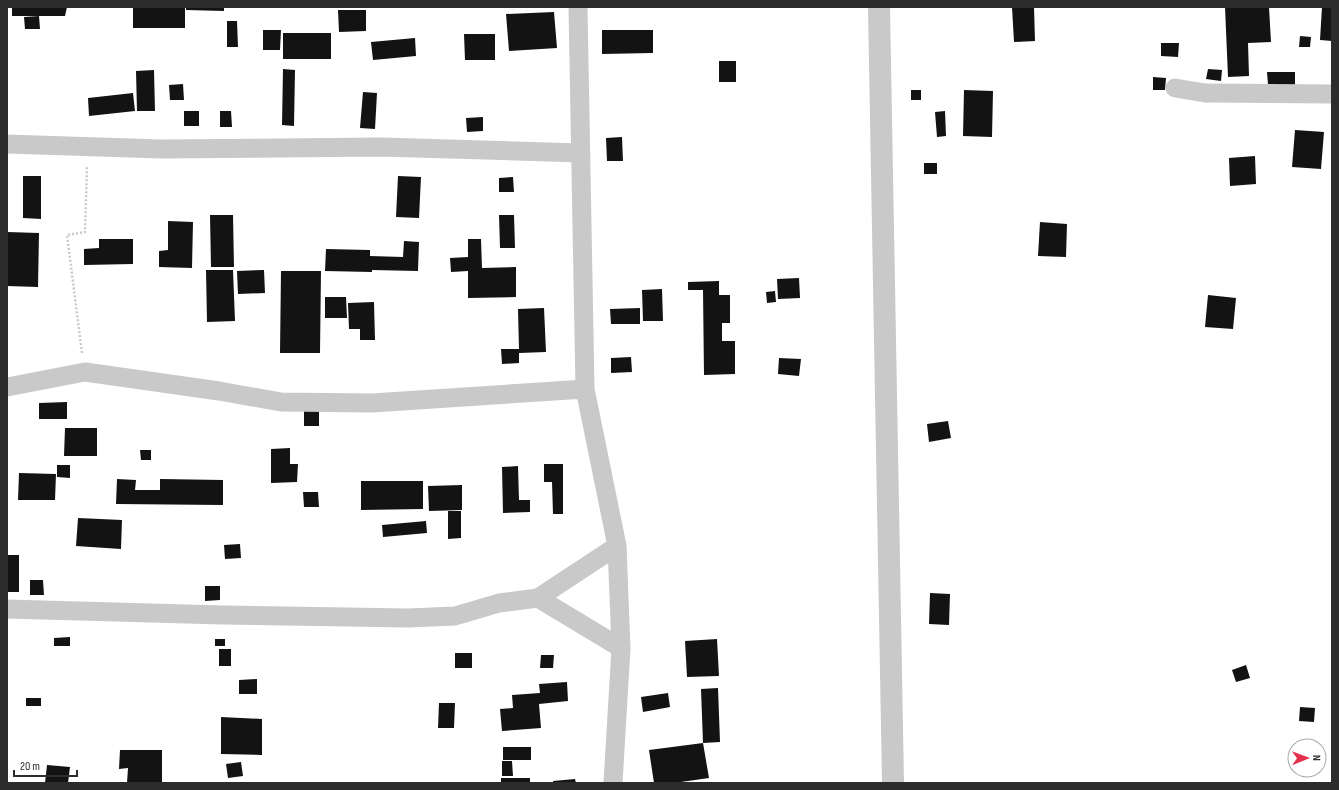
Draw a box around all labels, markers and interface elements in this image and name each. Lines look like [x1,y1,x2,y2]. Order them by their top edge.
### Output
north arrow [1287,738,1327,778]
scale bar [14,752,77,778]
text: N [1310,755,1323,761]
text: 20 m [20,759,40,774]

